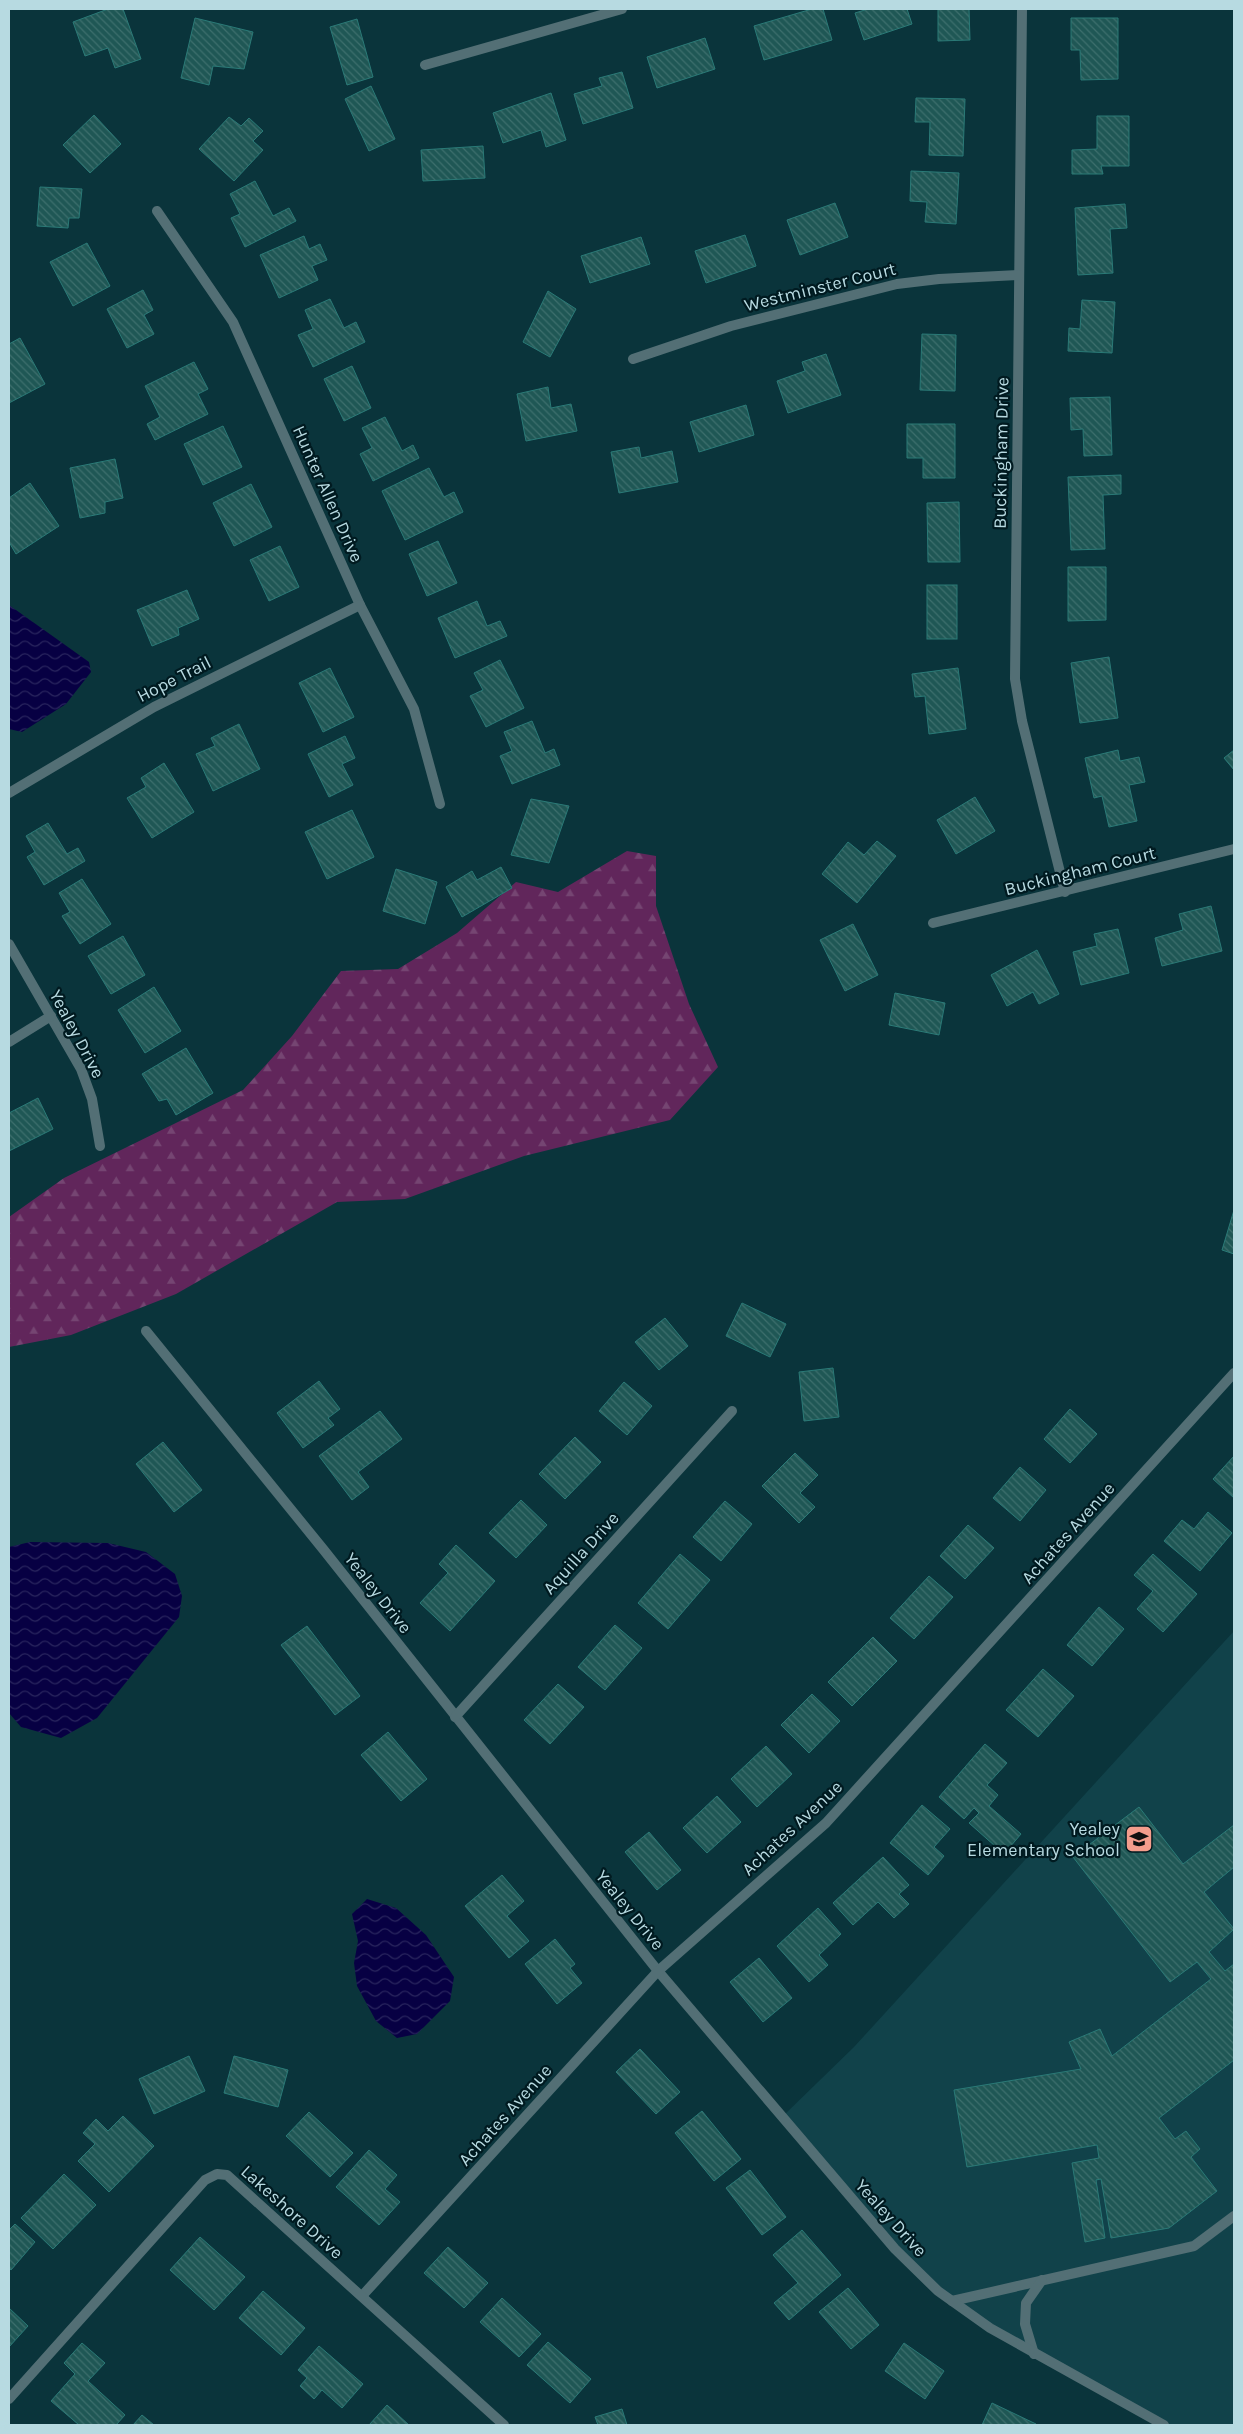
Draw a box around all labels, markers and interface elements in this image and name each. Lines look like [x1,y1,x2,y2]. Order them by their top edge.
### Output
street label: Westminster Court [742,257,898,316]
street label: Buckingham Drive [989,377,1013,529]
street label: Hunter Allen Drive [288,422,368,566]
street label: Hope Trail [133,651,215,707]
street label: Buckingham Court [1002,842,1158,900]
street label: Yealey Drive [45,986,109,1082]
street label: Achates Avenue [1017,1478,1119,1588]
street label: Aquilla Drive [538,1507,624,1599]
street label: Yealey Drive [340,1548,416,1638]
street label: Achates Avenue [737,1776,847,1880]
place label: Yealey Elementary School [967,1818,1121,1861]
school or university icon: Yealey Elementary School [1124,1824,1154,1854]
street label: Yealey Drive [591,1865,669,1955]
street label: Achates Avenue [454,2060,556,2170]
street label: Lakeshore Drive [236,2160,348,2264]
street label: Yealey Drive [850,2175,932,2261]

